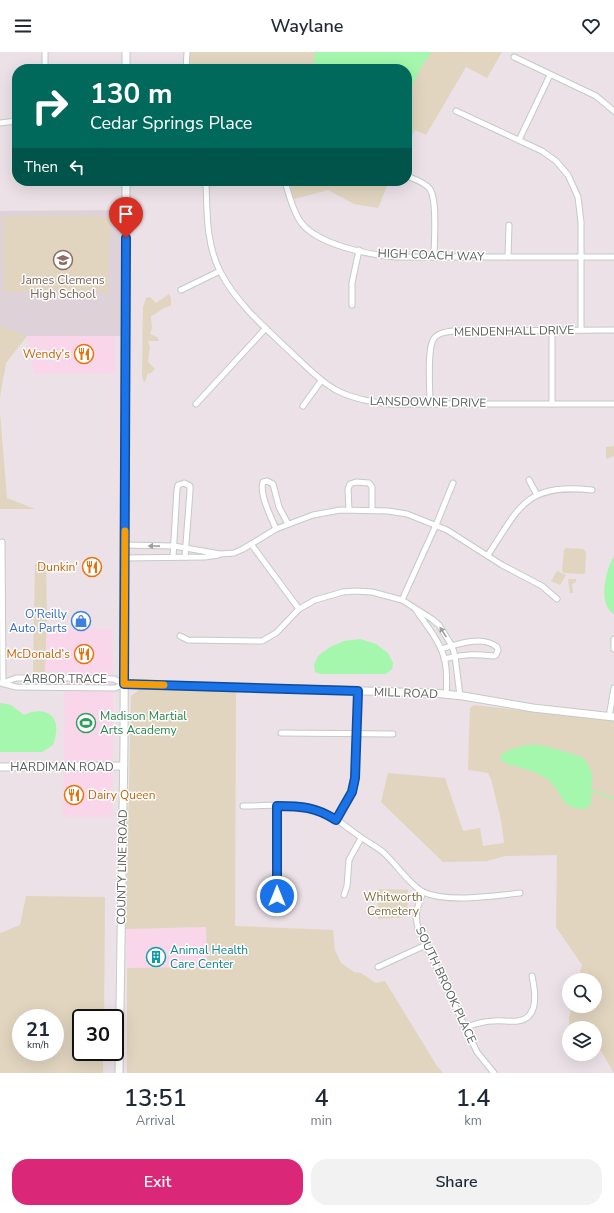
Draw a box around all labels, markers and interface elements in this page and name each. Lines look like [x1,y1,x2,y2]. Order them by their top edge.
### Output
text: Waylane [270,14,344,38]
icon: menu [12,15,34,37]
icon: heart [580,15,602,37]
text: 130 m [90,75,173,113]
icon: right [24,80,76,132]
text: Cedar Springs Place [90,111,252,135]
icon: left [66,156,88,178]
text: Then [24,157,58,177]
pin [109,197,143,238]
icon: arrive [115,203,137,225]
street label: HIGH COACH WAY [377,245,485,265]
school or university icon: James Clemens High School [52,249,74,271]
place label: James Clemens High School [21,272,105,302]
street label: MENDENHALL DRIVE [454,322,574,340]
restaurant icon: Wendy's [73,343,95,365]
place label: Wendy's [23,346,70,362]
street label: LANSDOWNE DRIVE [370,393,486,411]
one-way arrow [147,543,160,549]
restaurant icon: Dunkin' [81,556,103,578]
place label: Dunkin' [37,559,78,575]
place label: O'Reilly Auto Parts [9,606,68,636]
shop icon: O'Reilly Auto Parts [70,610,92,632]
one-way arrow [440,626,447,638]
restaurant icon: McDonald's [73,643,95,665]
place label: McDonald's [7,646,70,662]
street label: ARBOR TRACE [23,671,107,687]
street label: MILL ROAD [374,684,438,702]
place label: Madison Martial Arts Academy [100,708,187,738]
sports icon: Madison Martial Arts Academy [75,712,97,734]
street label: HARDIMAN ROAD [10,759,114,775]
restaurant icon: Dairy Queen [63,784,85,806]
place label: Dairy Queen [88,787,155,803]
street label: COUNTY LINE ROAD [113,809,131,925]
position arrow [256,875,298,917]
park label: Whitworth Cemetery [363,889,423,919]
street label: SOUTH BROOK PLACE [412,924,480,1046]
place label: Animal Health Care Center [170,942,248,972]
building icon: Animal Health Care Center [145,946,167,968]
map controls [562,973,602,1061]
button: search [562,973,602,1013]
speed limit sign: 30 [72,1009,124,1061]
text: 21 [26,1016,50,1043]
button: layers [562,1021,602,1061]
text: km/h [27,1038,49,1052]
text: 13:51 [124,1082,187,1114]
text: 4 [314,1082,329,1114]
text: 1.4 [456,1082,490,1114]
text: Arrival [136,1112,175,1130]
text: min [311,1112,332,1130]
text: km [464,1112,482,1130]
button: Exit [12,1159,303,1205]
button: Share [311,1159,602,1205]

